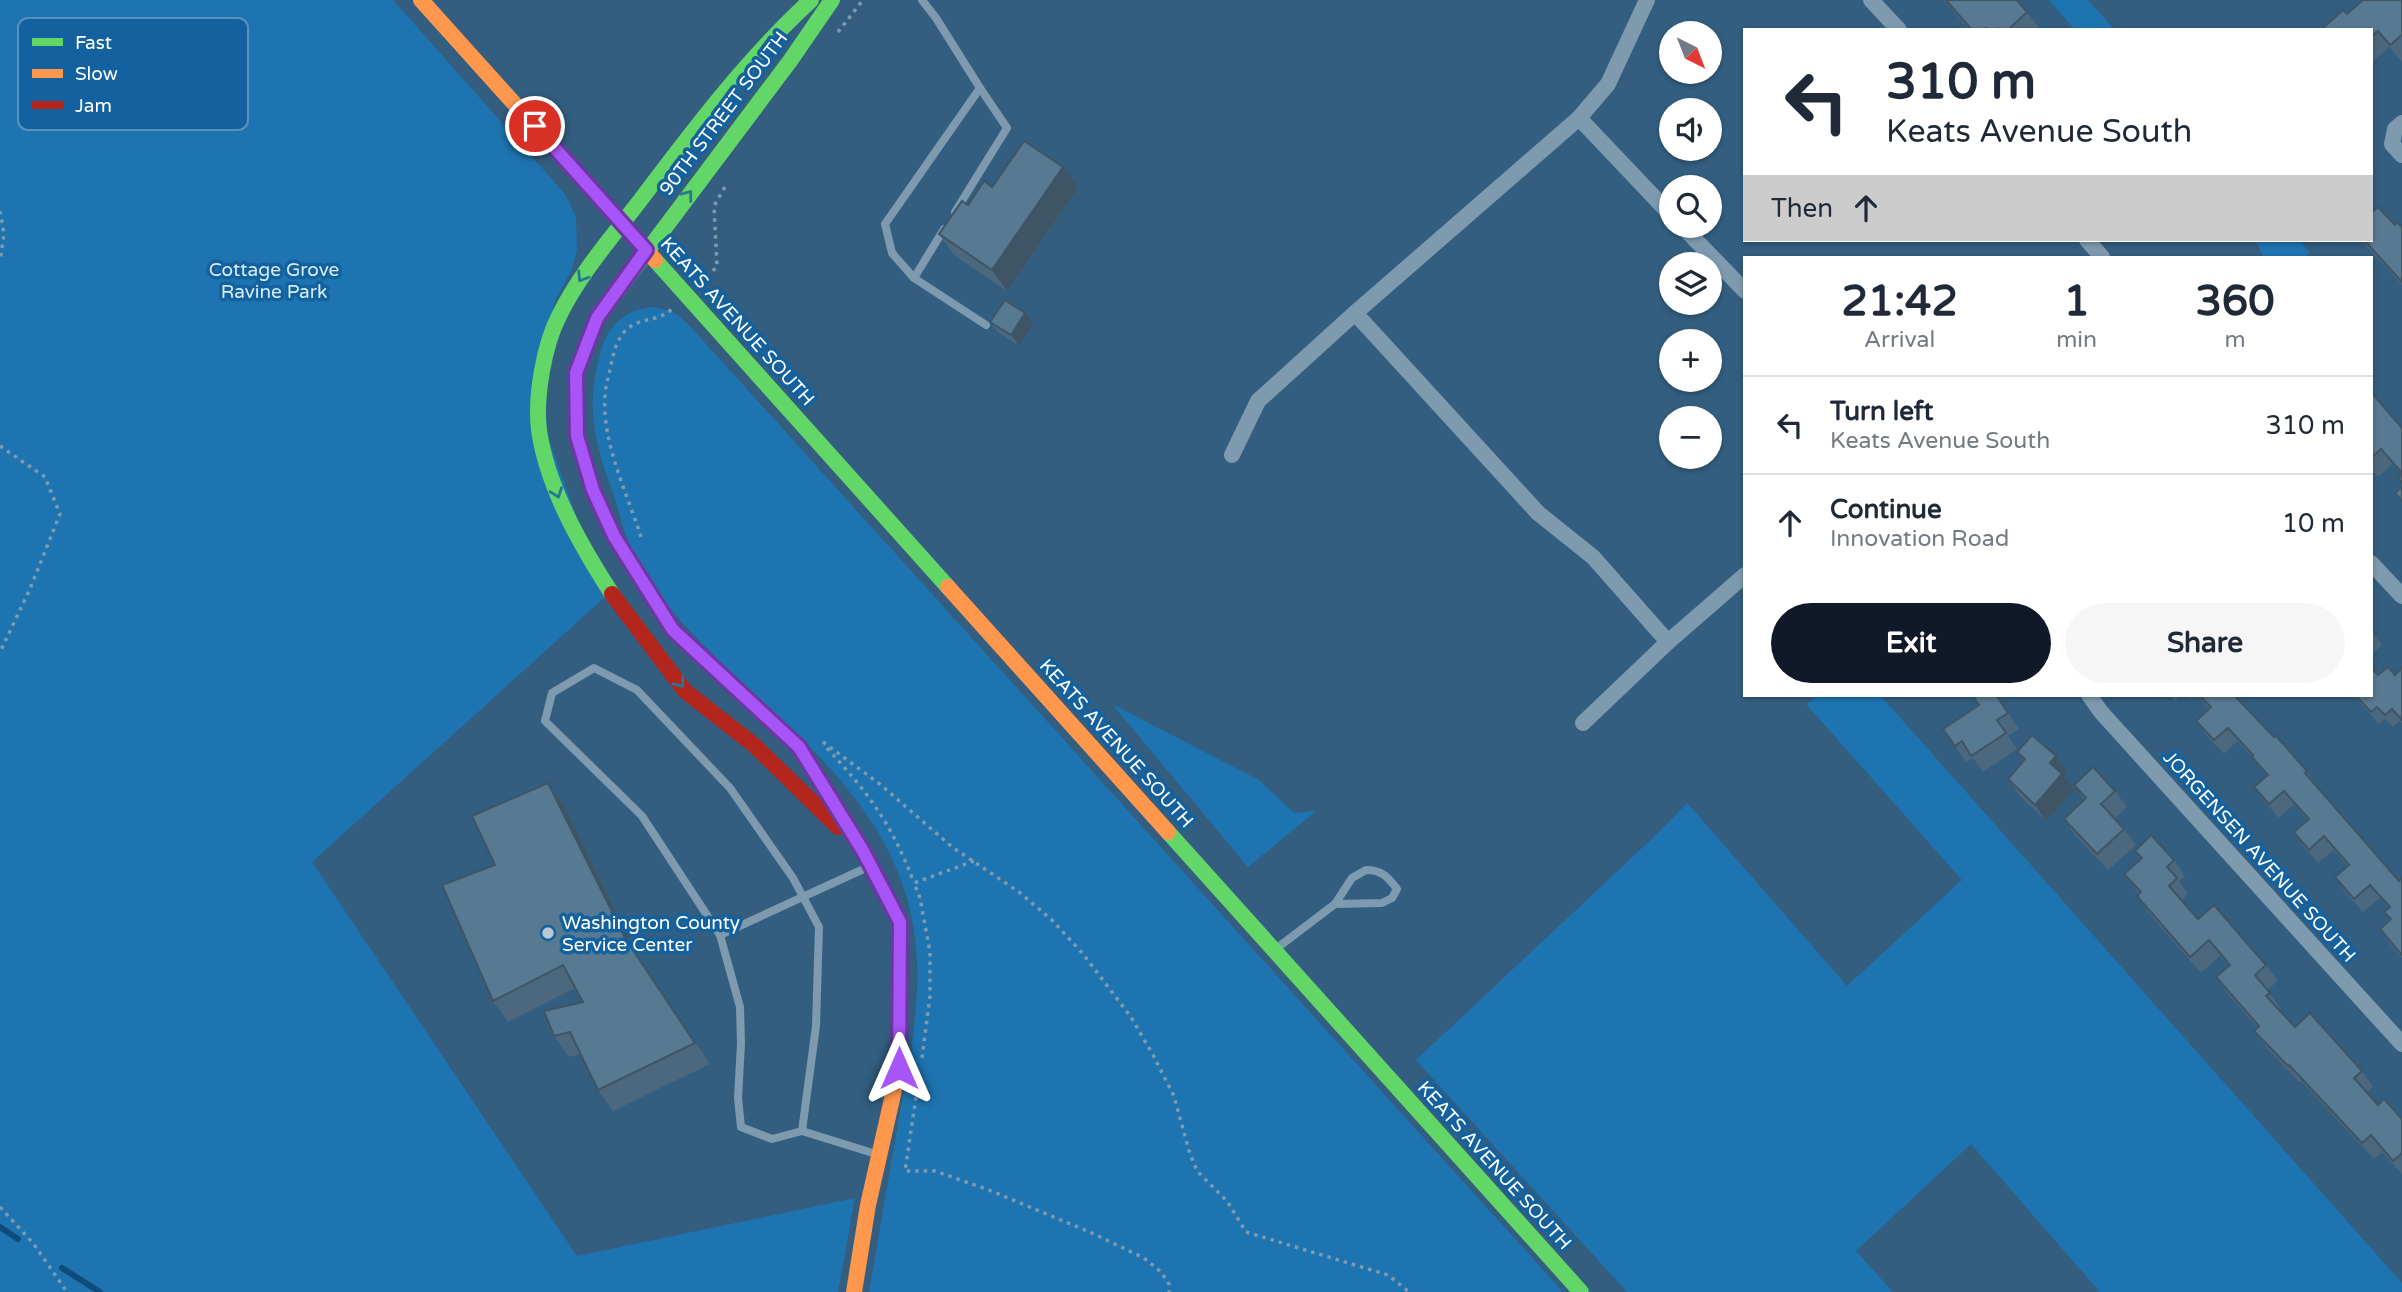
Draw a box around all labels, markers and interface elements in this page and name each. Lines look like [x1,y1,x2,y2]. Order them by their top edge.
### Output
legend [18,18,248,130]
north arrow [1659,21,1722,84]
map controls [1659,21,1722,469]
street label: 90TH STREET SOUTH [655,28,792,200]
text: Fast [75,32,112,54]
text: 310 m [1886,53,2036,112]
icon: left [1771,56,1862,147]
text: Slow [75,63,118,85]
text: Jam [75,95,112,117]
pin [505,96,565,156]
button: sound [1659,98,1722,161]
icon: arrive [516,107,554,145]
text: Keats Avenue South [1886,113,2192,151]
button: search [1659,175,1722,238]
icon: ahead [1847,189,1885,227]
one-way arrow [679,191,692,203]
text: Then [1771,193,1833,224]
street label: KEATS AVENUE SOUTH [656,233,819,410]
button: layers [1659,252,1722,315]
park label: Cottage Grove Ravine Park [209,259,339,303]
one-way arrow [577,269,590,282]
text: 21:42 [1841,276,1958,327]
text: 1 [2063,276,2090,327]
text: 360 [2195,276,2275,327]
text: Arrival [1864,326,1935,354]
text: min [2056,326,2097,354]
text: m [2224,326,2246,354]
button: + [1659,329,1722,392]
text: Turn left [1830,396,1933,427]
button: − [1659,406,1722,469]
icon: left [1771,406,1809,444]
text: 310 m [2265,410,2345,441]
text: Keats Avenue South [1830,427,2050,455]
one-way arrow [549,486,563,498]
text: Continue [1830,494,1942,525]
icon: ahead [1771,504,1809,542]
text: 10 m [2282,508,2345,539]
text: Innovation Road [1830,525,2009,553]
button: Exit [1771,603,2051,683]
button: Share [2065,603,2345,683]
street label: KEATS AVENUE SOUTH [1035,655,1198,832]
one-way arrow [671,676,684,688]
street label: JORGENSEN AVENUE SOUTH [2159,747,2360,967]
place label: Washington County Service Center [562,912,740,956]
marker: Washington County Service Center [540,925,556,941]
position arrow [862,1031,936,1105]
street label: KEATS AVENUE SOUTH [1413,1077,1576,1254]

